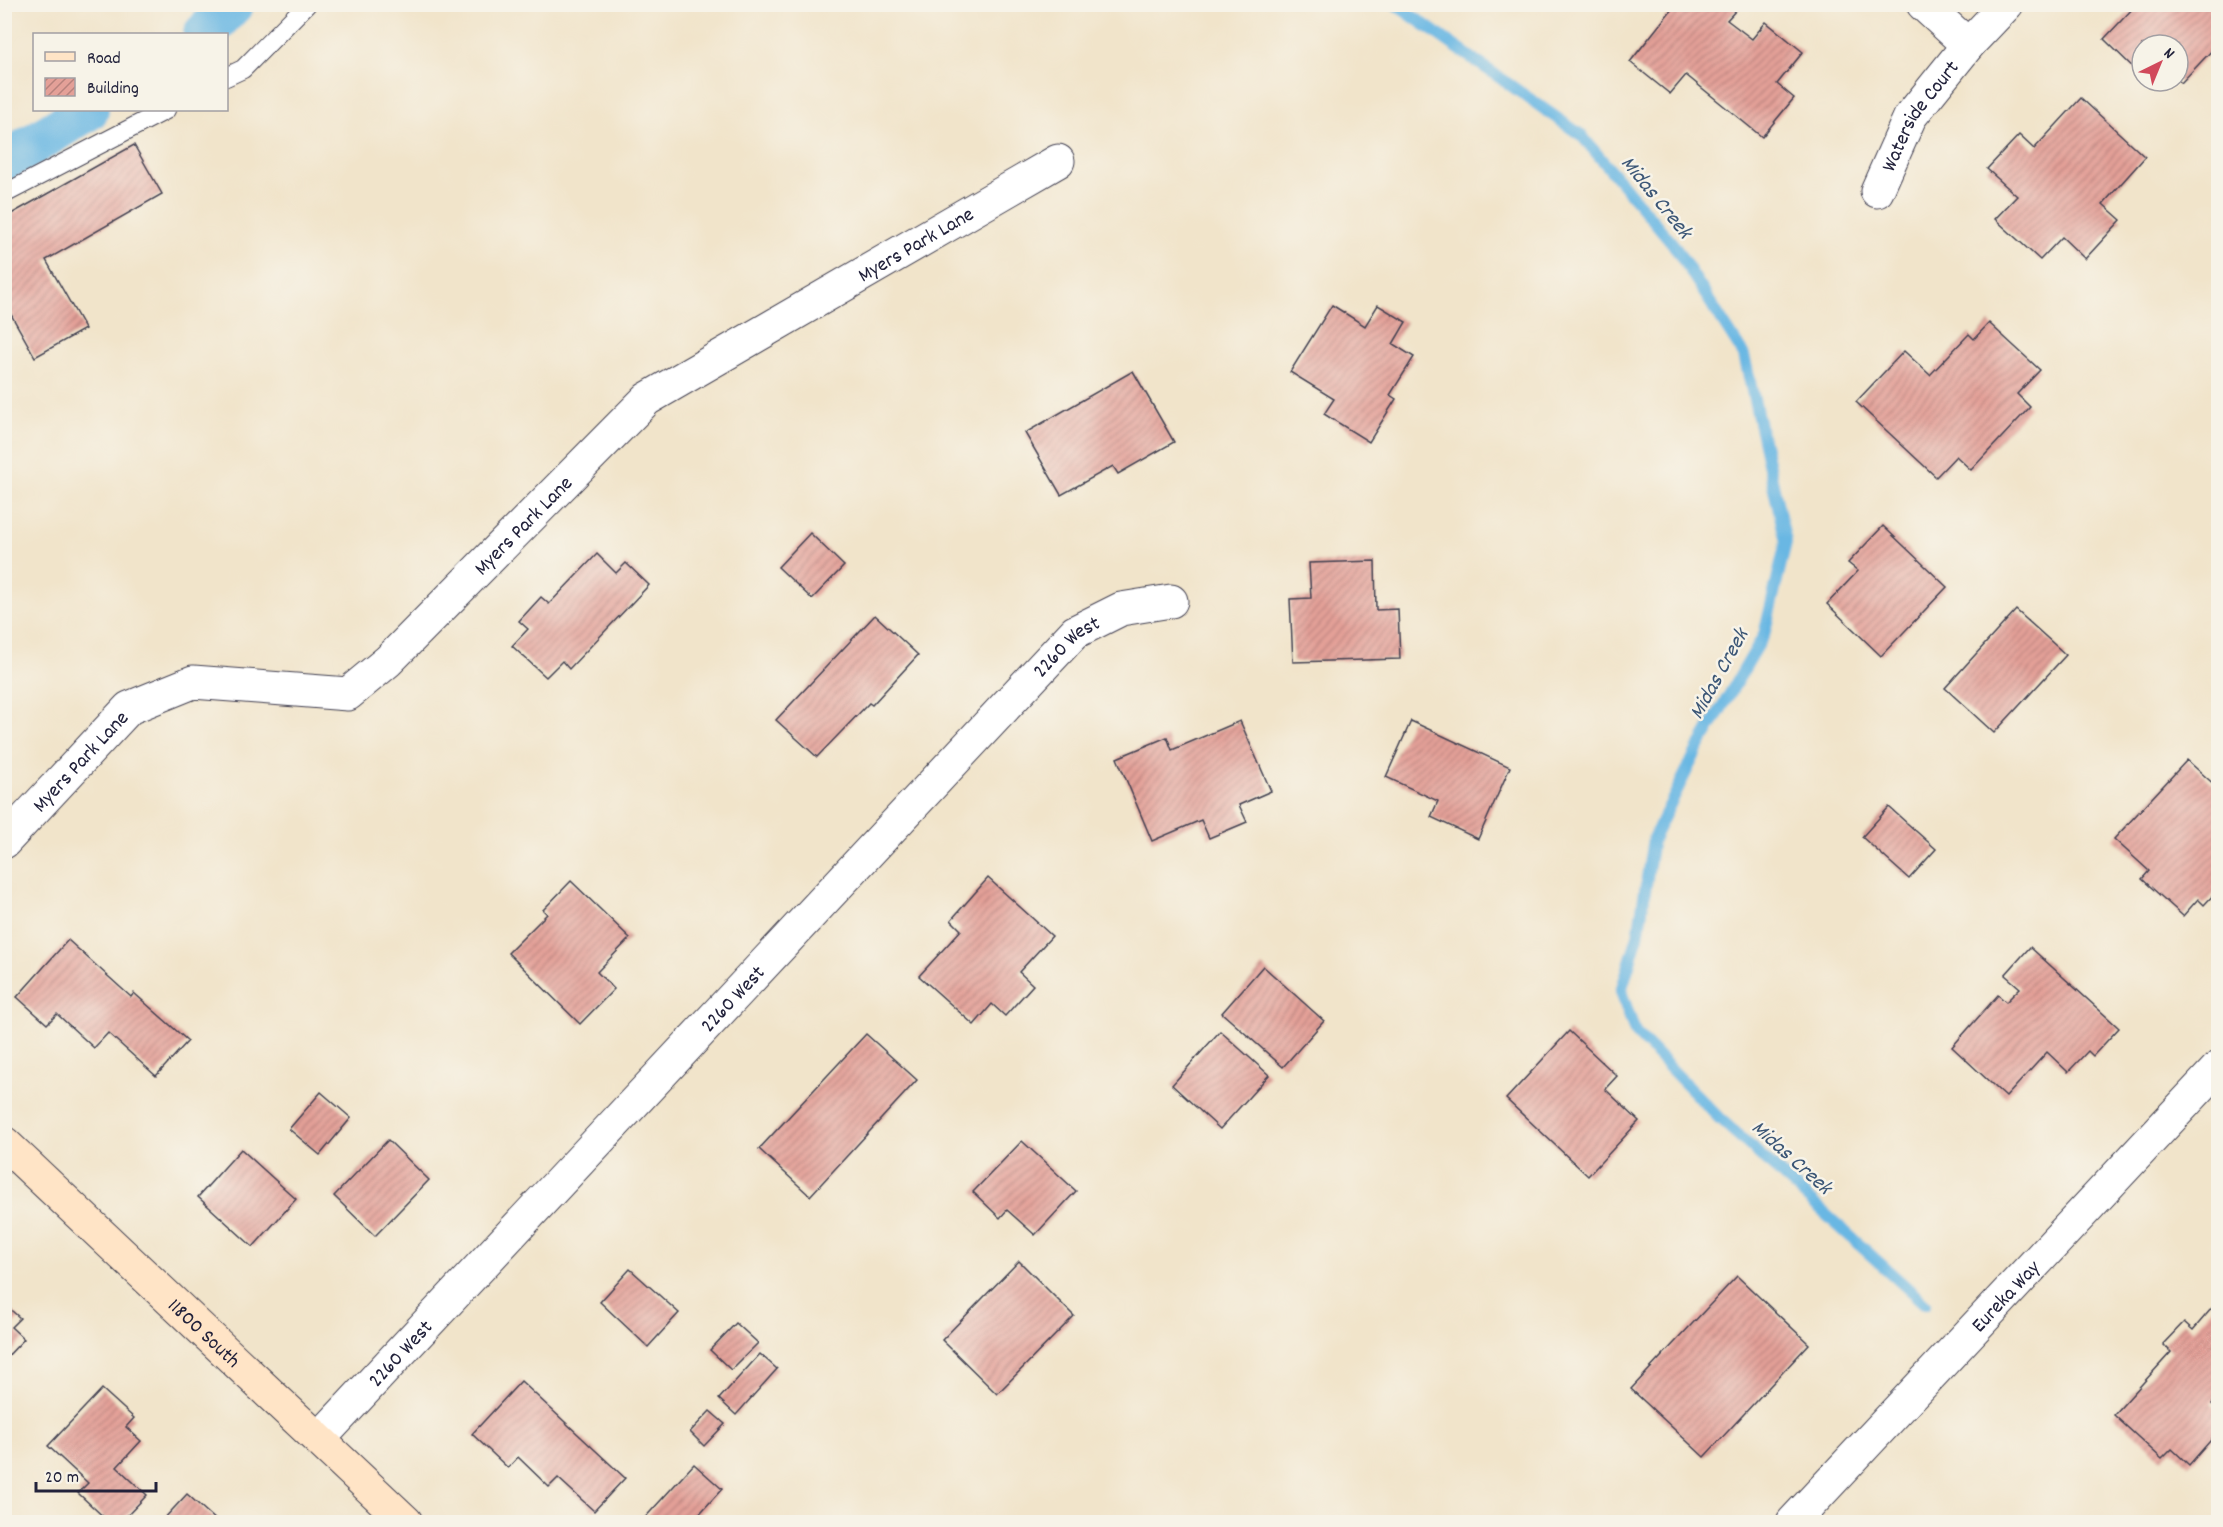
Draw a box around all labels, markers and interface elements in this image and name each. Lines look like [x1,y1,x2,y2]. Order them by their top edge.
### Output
legend [33,33,228,111]
north arrow [2130,33,2190,93]
text: N [2158,43,2179,65]
text: Road [87,47,121,72]
street label: Waterside Court [1875,55,1968,177]
text: Building [87,77,139,102]
water label: Midas Creek [1612,150,1700,248]
street label: Myers Park Lane [853,201,980,292]
street label: Myers Park Lane [468,470,581,584]
street label: 2260 West [1027,610,1106,686]
water label: Midas Creek [1682,622,1759,726]
street label: Myers Park Lane [27,705,137,820]
street label: 2260 West [695,960,774,1041]
water label: Midas Creek [1743,1114,1839,1205]
street label: Eureka Way [1966,1255,2049,1341]
street label: 11800 South [160,1293,246,1376]
street label: 2260 West [363,1314,441,1395]
scale bar [36,1455,156,1493]
text: 20 m [45,1466,79,1491]

